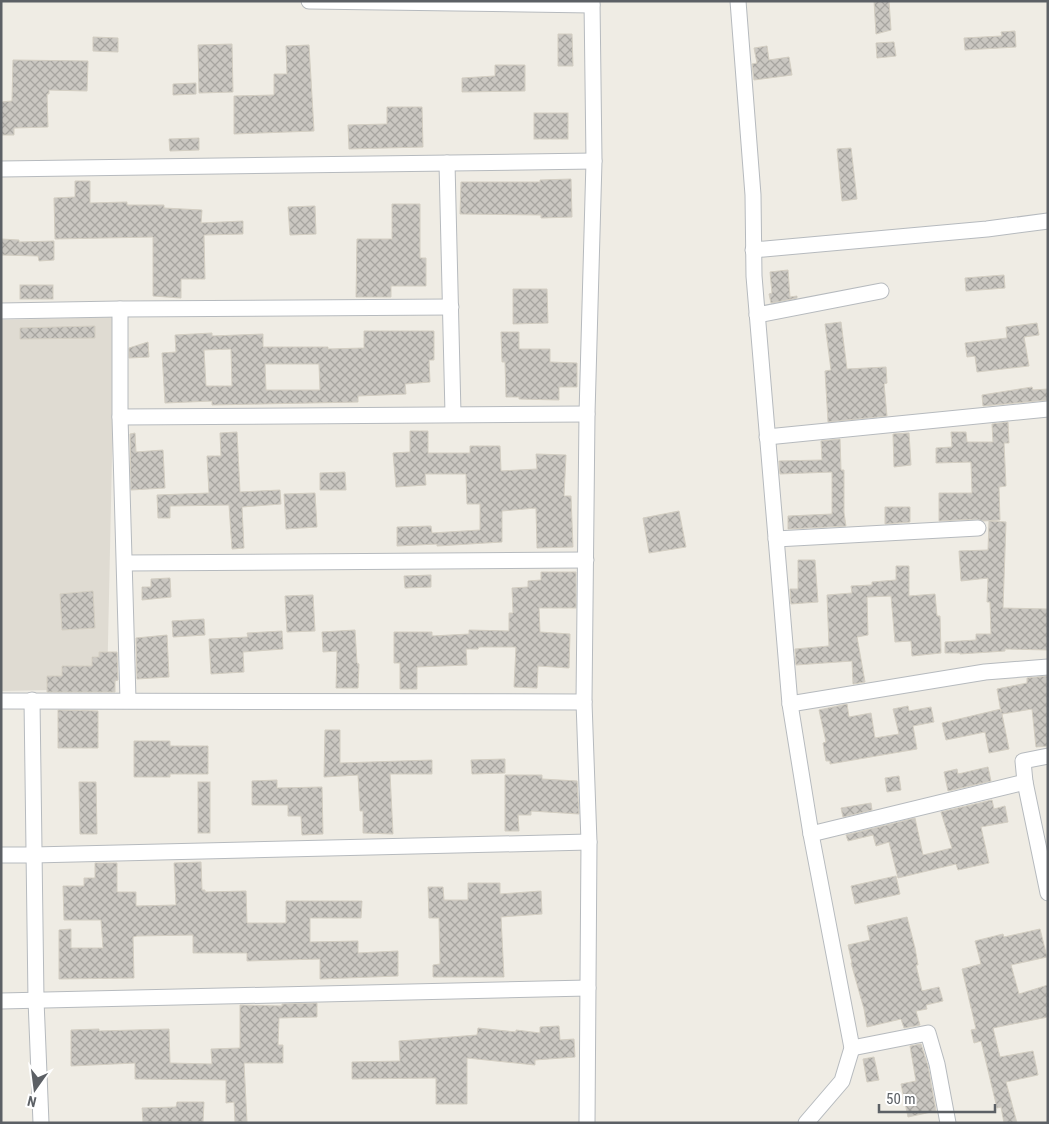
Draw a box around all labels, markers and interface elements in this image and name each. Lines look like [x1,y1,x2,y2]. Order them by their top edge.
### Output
north arrow [10,1064,60,1114]
scale bar [879,1082,995,1114]
text: 50 m [886,1090,916,1108]
text: N [26,1093,38,1110]

